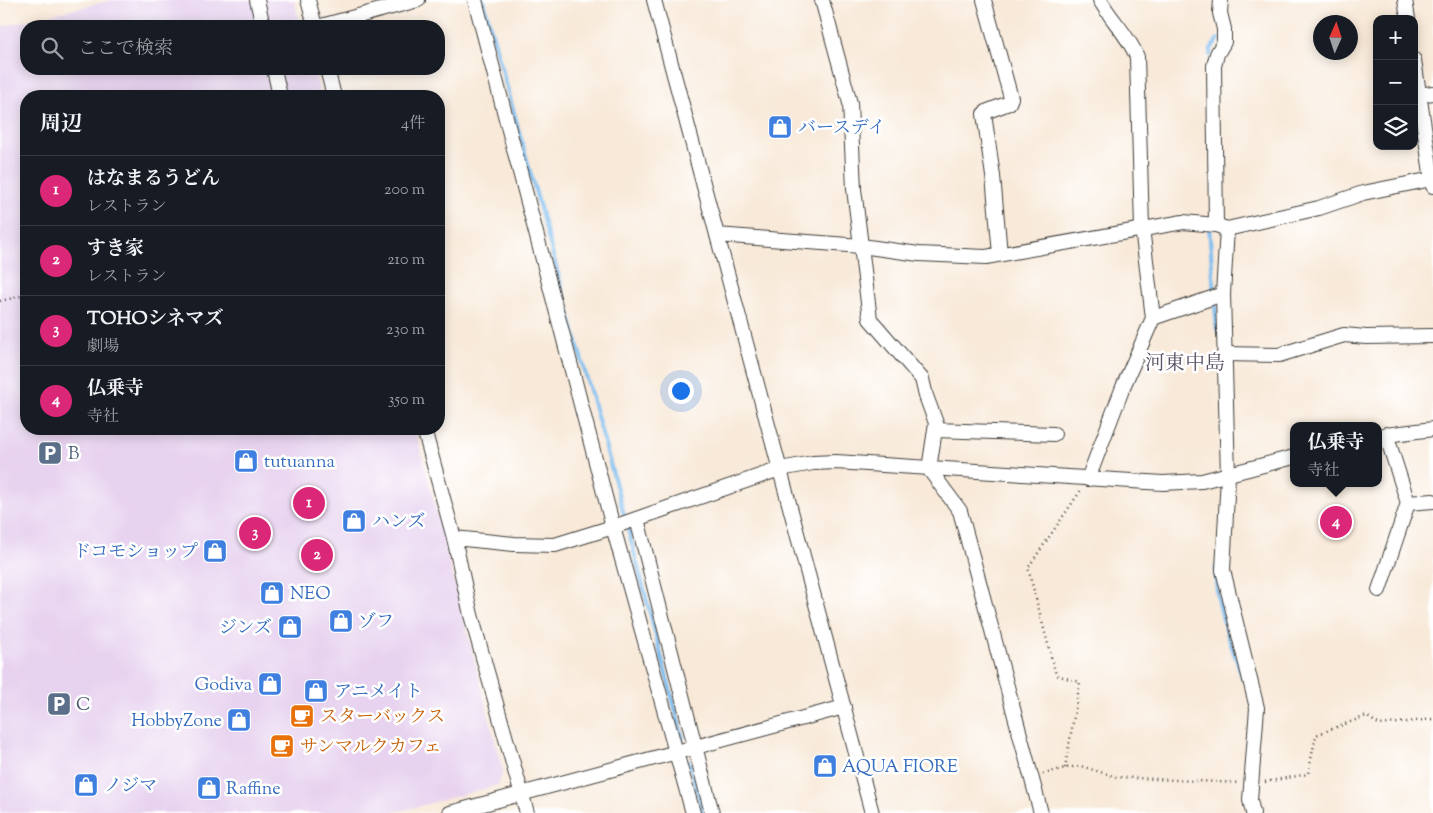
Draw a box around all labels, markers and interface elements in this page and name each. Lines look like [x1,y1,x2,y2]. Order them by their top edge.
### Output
north arrow [1313,15,1358,60]
map controls [1373,15,1418,150]
button: + [1373,15,1418,60]
search box [20,20,445,75]
icon: search [38,34,66,62]
text: ここで検索 [78,36,173,63]
button: − [1373,60,1418,105]
button: layers [1373,105,1418,150]
text: 周辺 [40,110,82,140]
text: 4件 [401,113,425,136]
shop icon: バースデイ [767,114,793,140]
place label: バースデイ [798,116,885,142]
text: はなまるうどん [87,166,220,193]
text: 1 [53,179,59,202]
text: 200 m [384,179,425,202]
text: レストラン [87,196,167,219]
text: すき家 [87,236,144,263]
text: 2 [52,249,60,272]
text: 210 m [387,249,425,272]
text: レストラン [87,266,167,289]
text: TOHOシネマズ [87,306,223,333]
text: 3 [53,319,59,342]
text: 230 m [386,319,425,342]
text: 劇場 [87,336,119,359]
district label: 河東中島 [1145,350,1225,379]
text: 仏乗寺 [87,376,144,403]
your location [668,378,694,404]
text: 4 [52,389,60,412]
text: 350 m [388,389,425,412]
text: 寺社 [87,406,119,429]
popup [1290,422,1382,487]
text: 仏乗寺 [1307,430,1365,457]
parking icon: B [37,440,63,466]
place label: B [68,442,79,468]
shop icon: tutuanna [233,448,259,474]
place label: tutuanna [264,450,335,476]
text: 寺社 [1307,460,1340,483]
pin: 1 [293,484,325,522]
pin: 4 [1320,503,1352,541]
shop icon: ハンズ [341,508,367,534]
place label: ハンズ [372,510,425,536]
pin: 3 [239,514,271,552]
pin: 2 [301,536,333,574]
shop icon: ドコモショップ [202,538,228,564]
place label: ドコモショップ [73,540,198,566]
shop icon: NEO [259,580,285,606]
place label: NEO [290,582,331,608]
shop icon: ゾフ [328,608,354,634]
place label: ゾフ [358,610,394,636]
shop icon: ジンズ [277,614,303,640]
place label: ジンズ [219,616,272,642]
shop icon: Godiva [257,671,283,697]
place label: Godiva [195,673,252,699]
shop icon: アニメイト [303,678,329,704]
place label: アニメイト [334,680,423,706]
parking icon: C [46,691,72,717]
place label: C [76,693,91,719]
cafe icon: スターバックス [289,703,315,729]
place label: スターバックス [320,705,445,731]
shop icon: HobbyZone [226,707,252,733]
place label: HobbyZone [131,709,222,735]
cafe icon: サンマルクカフェ [269,733,295,759]
place label: サンマルクカフェ [300,735,442,761]
shop icon: AQUA FIORE [812,753,838,779]
place label: AQUA FIORE [842,755,958,781]
shop icon: ノジマ [73,772,99,798]
place label: ノジマ [104,774,157,800]
shop icon: Raffine [196,775,222,801]
place label: Raffine [226,777,281,803]

